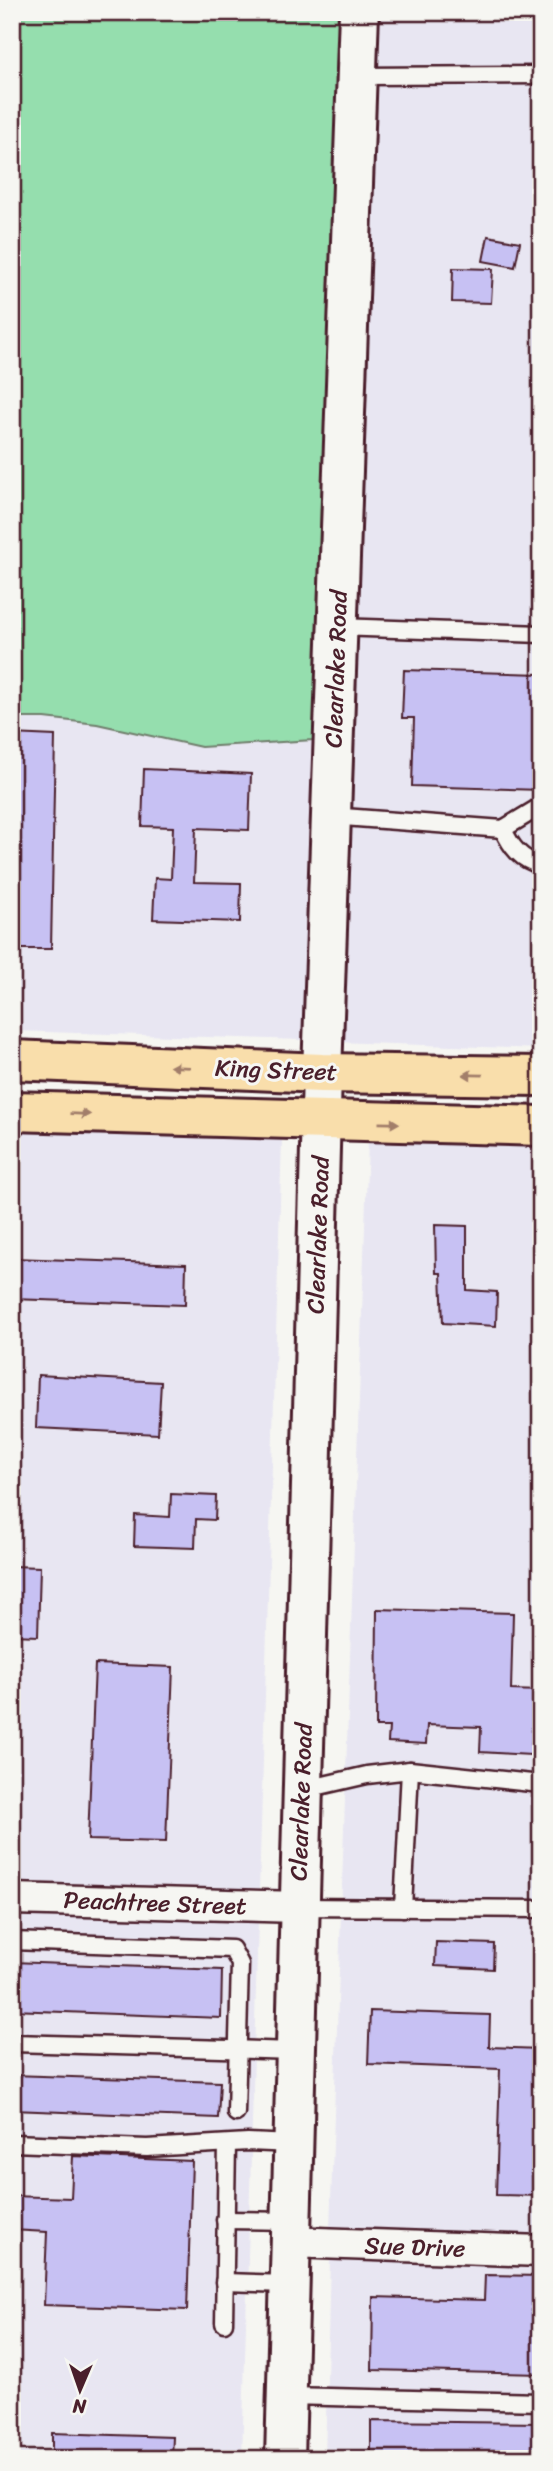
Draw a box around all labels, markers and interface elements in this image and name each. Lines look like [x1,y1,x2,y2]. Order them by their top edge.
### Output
street label: Clearlake Road [312,588,360,749]
street label: King Street [214,1047,338,1093]
one-way arrow [169,1062,191,1073]
one-way arrow [461,1069,483,1080]
one-way arrow [70,1108,92,1119]
one-way arrow [379,1118,401,1129]
street label: Clearlake Road [294,1154,342,1315]
street label: Clearlake Road [277,1721,325,1882]
street label: Peachtree Street [63,1879,247,1927]
street label: Sue Drive [364,2224,466,2270]
north arrow [46,2356,116,2426]
text: N [71,2390,88,2423]

